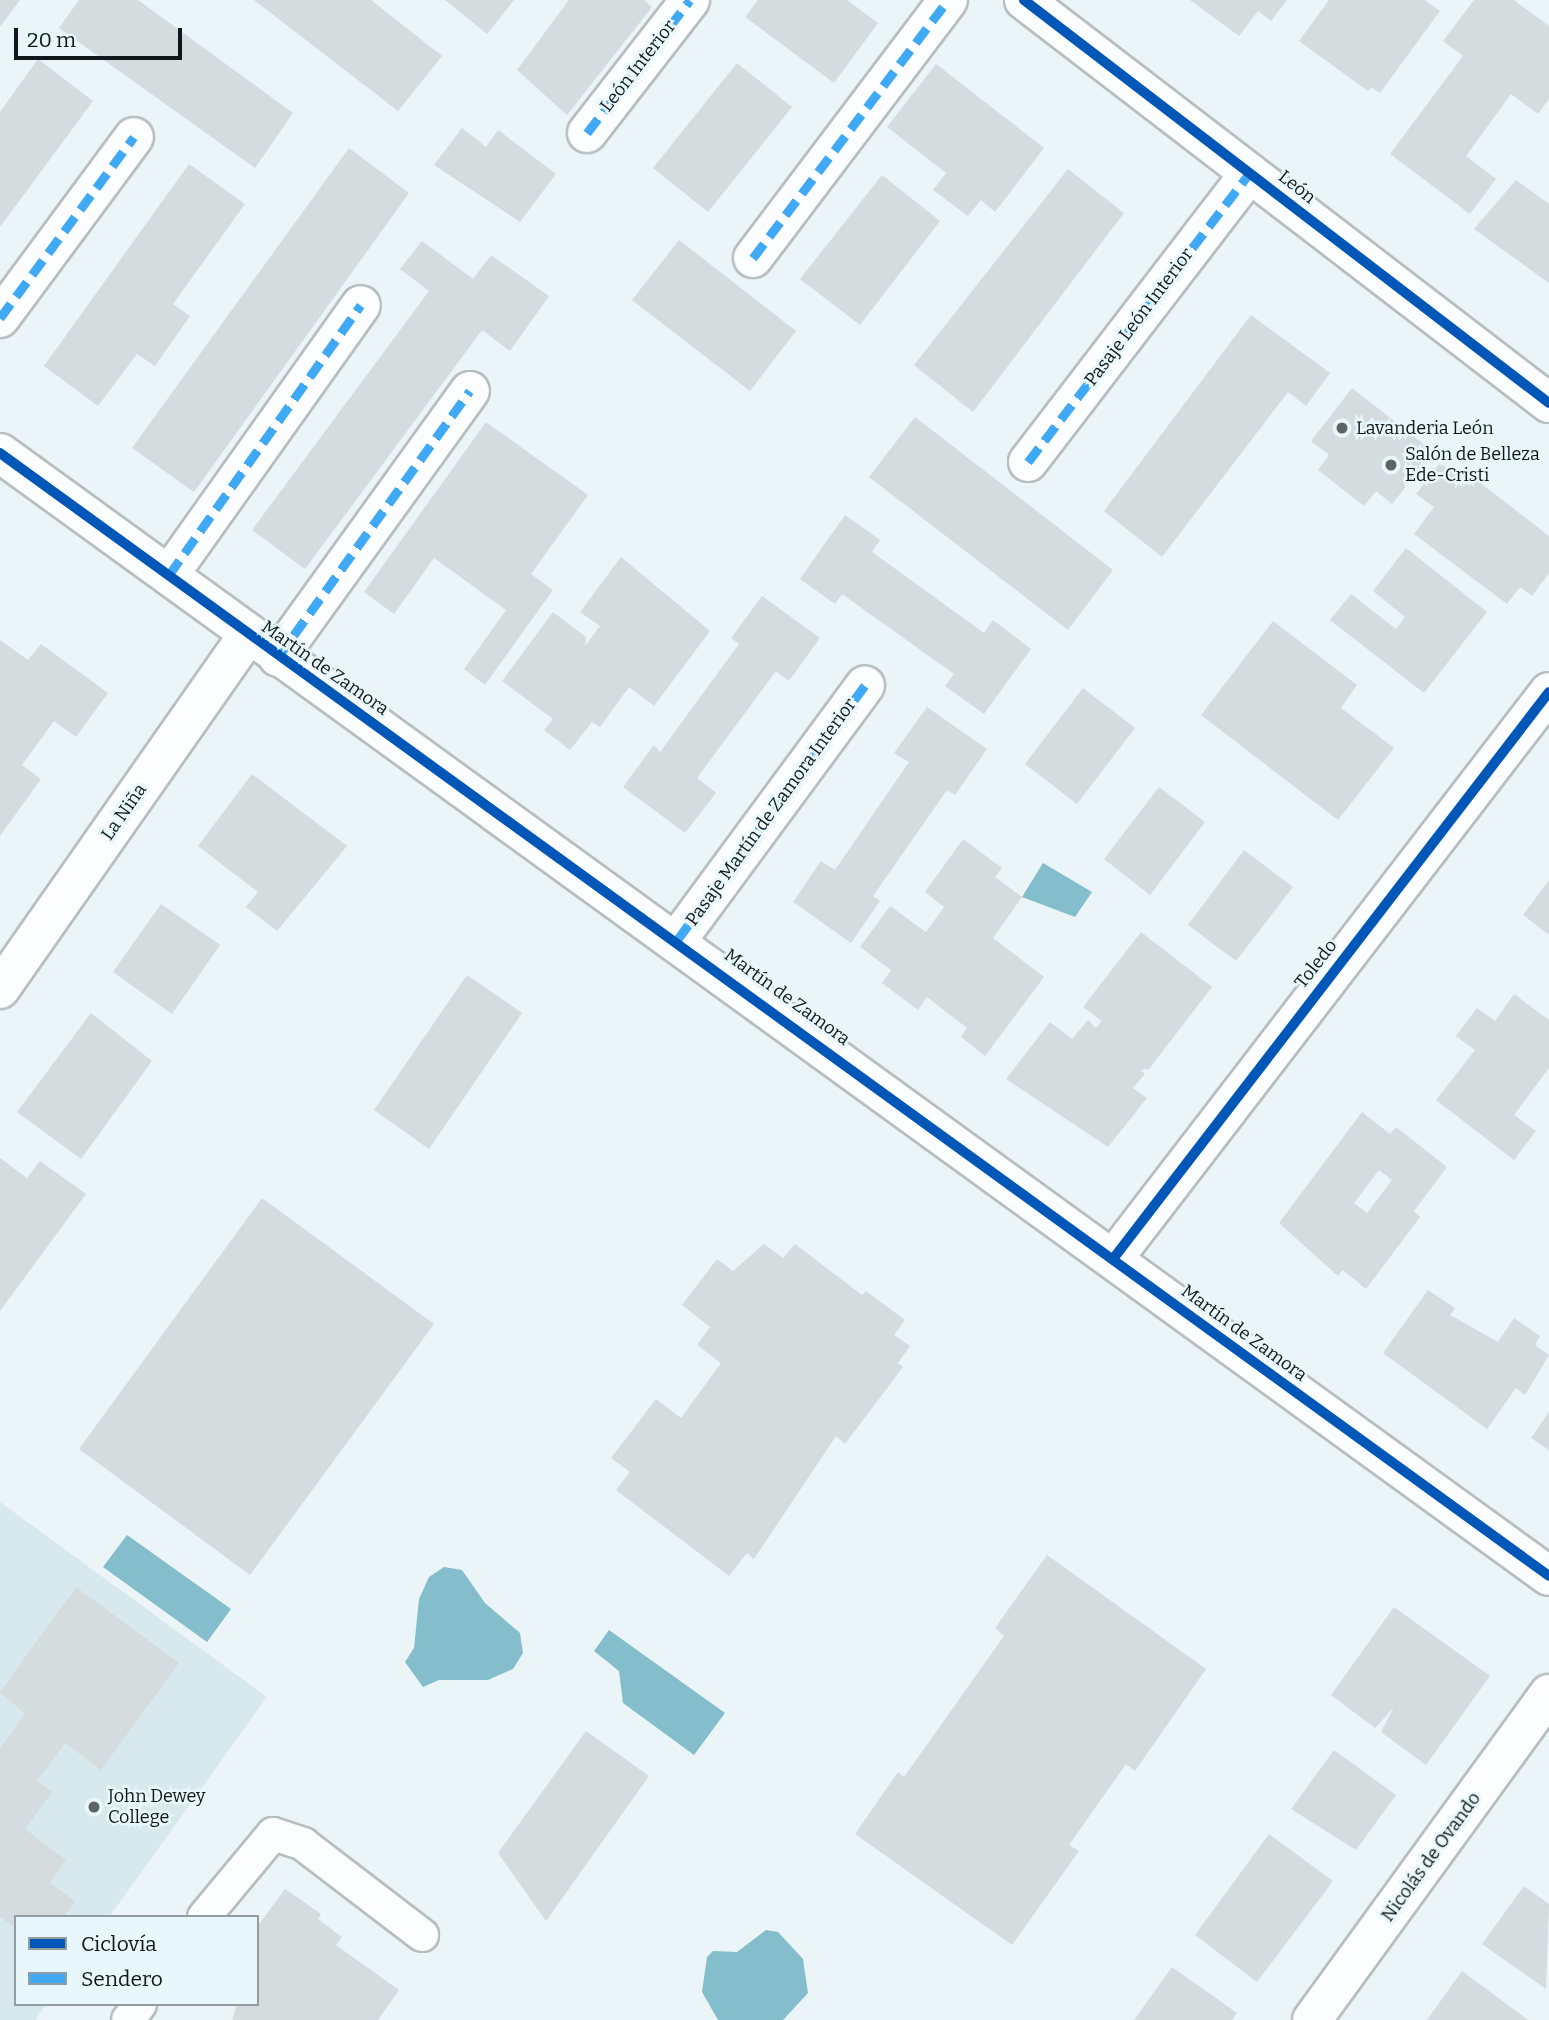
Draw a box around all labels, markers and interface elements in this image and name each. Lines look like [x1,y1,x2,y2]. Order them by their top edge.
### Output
scale bar [18,14,186,58]
street label: León Interior [596,16,680,116]
text: 20 m [27,27,76,53]
street label: León [1274,166,1320,208]
street label: Pasaje León Interior [1080,244,1198,390]
place label: Lavanderia León [1356,417,1494,439]
marker: Lavanderia León [1334,420,1350,436]
place label: Salón de Belleza Ede-Cristi [1405,444,1540,486]
marker: Salón de Belleza Ede-Cristi [1383,457,1399,473]
street label: Martín de Zamora [257,616,393,720]
street label: Pasaje Martín de Zamora Interior [681,694,861,930]
street label: La Niña [97,780,151,844]
street label: Toledo [1290,935,1342,993]
street label: Martín de Zamora [720,944,854,1050]
street label: Martín de Zamora [1177,1280,1311,1386]
place label: John Dewey College [108,1786,206,1828]
street label: Nicolás de Ovando [1377,1788,1485,1926]
marker: John Dewey College [86,1799,102,1815]
legend [14,1915,259,2006]
text: Ciclovía [81,1931,157,1957]
text: Sendero [81,1966,163,1992]

